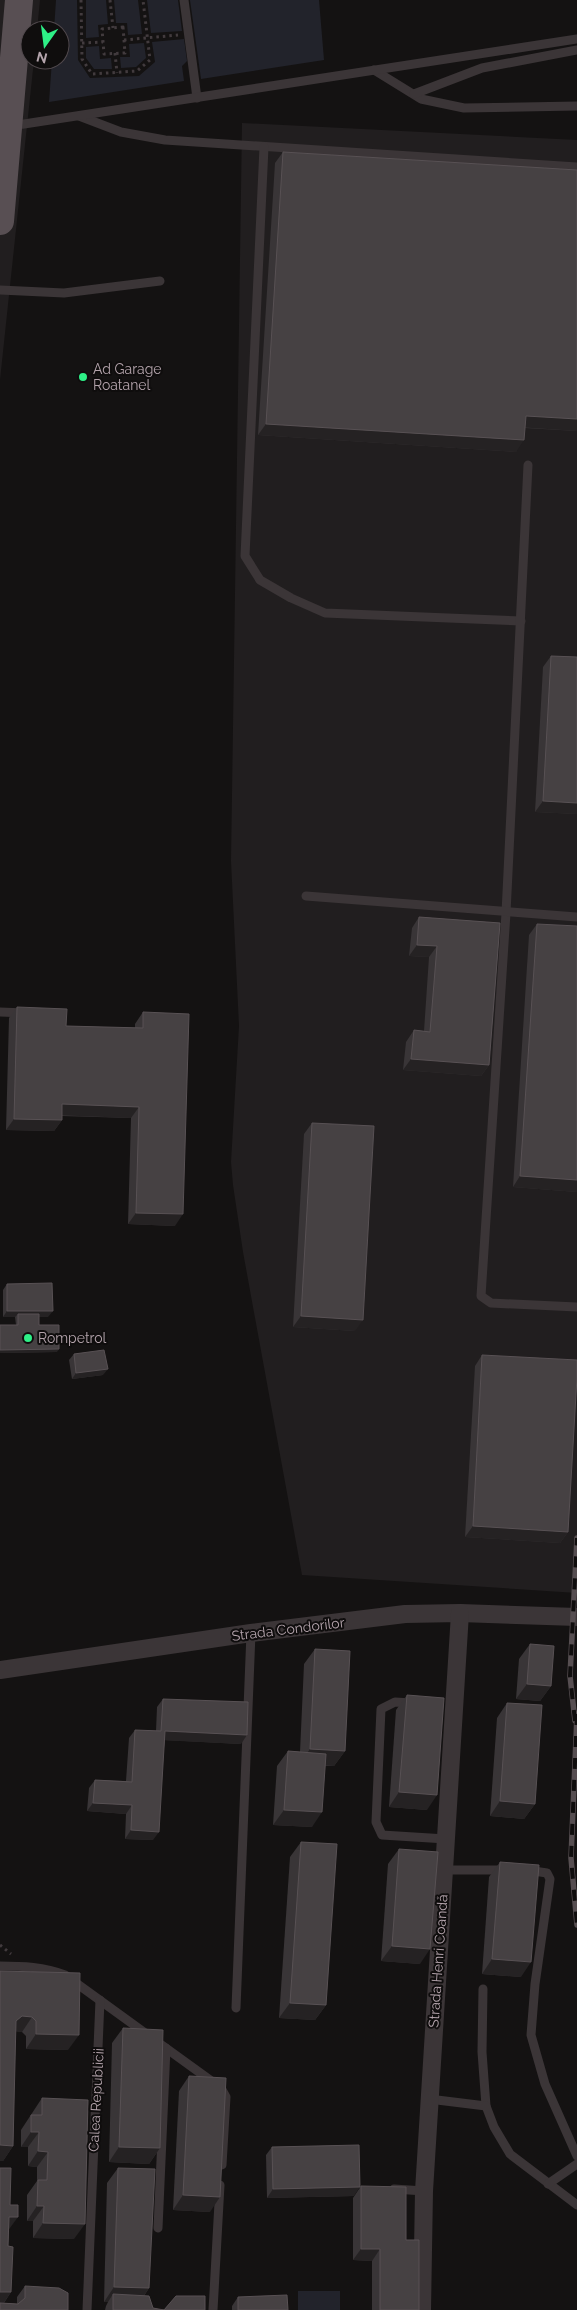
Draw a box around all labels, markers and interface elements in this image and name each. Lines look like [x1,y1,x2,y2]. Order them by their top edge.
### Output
north arrow [20,20,70,70]
text: N [35,49,49,67]
place label: Ad Garage Roatanel [93,361,162,393]
marker: Ad Garage Roatanel [77,371,89,383]
place label: Rompetrol [38,1330,107,1346]
marker: Rompetrol [22,1332,34,1344]
street label: Strada Condorilor [231,1614,345,1644]
street label: Strada Henri Coandă [425,1894,451,2028]
street label: Calea Republicii [85,2048,107,2152]

